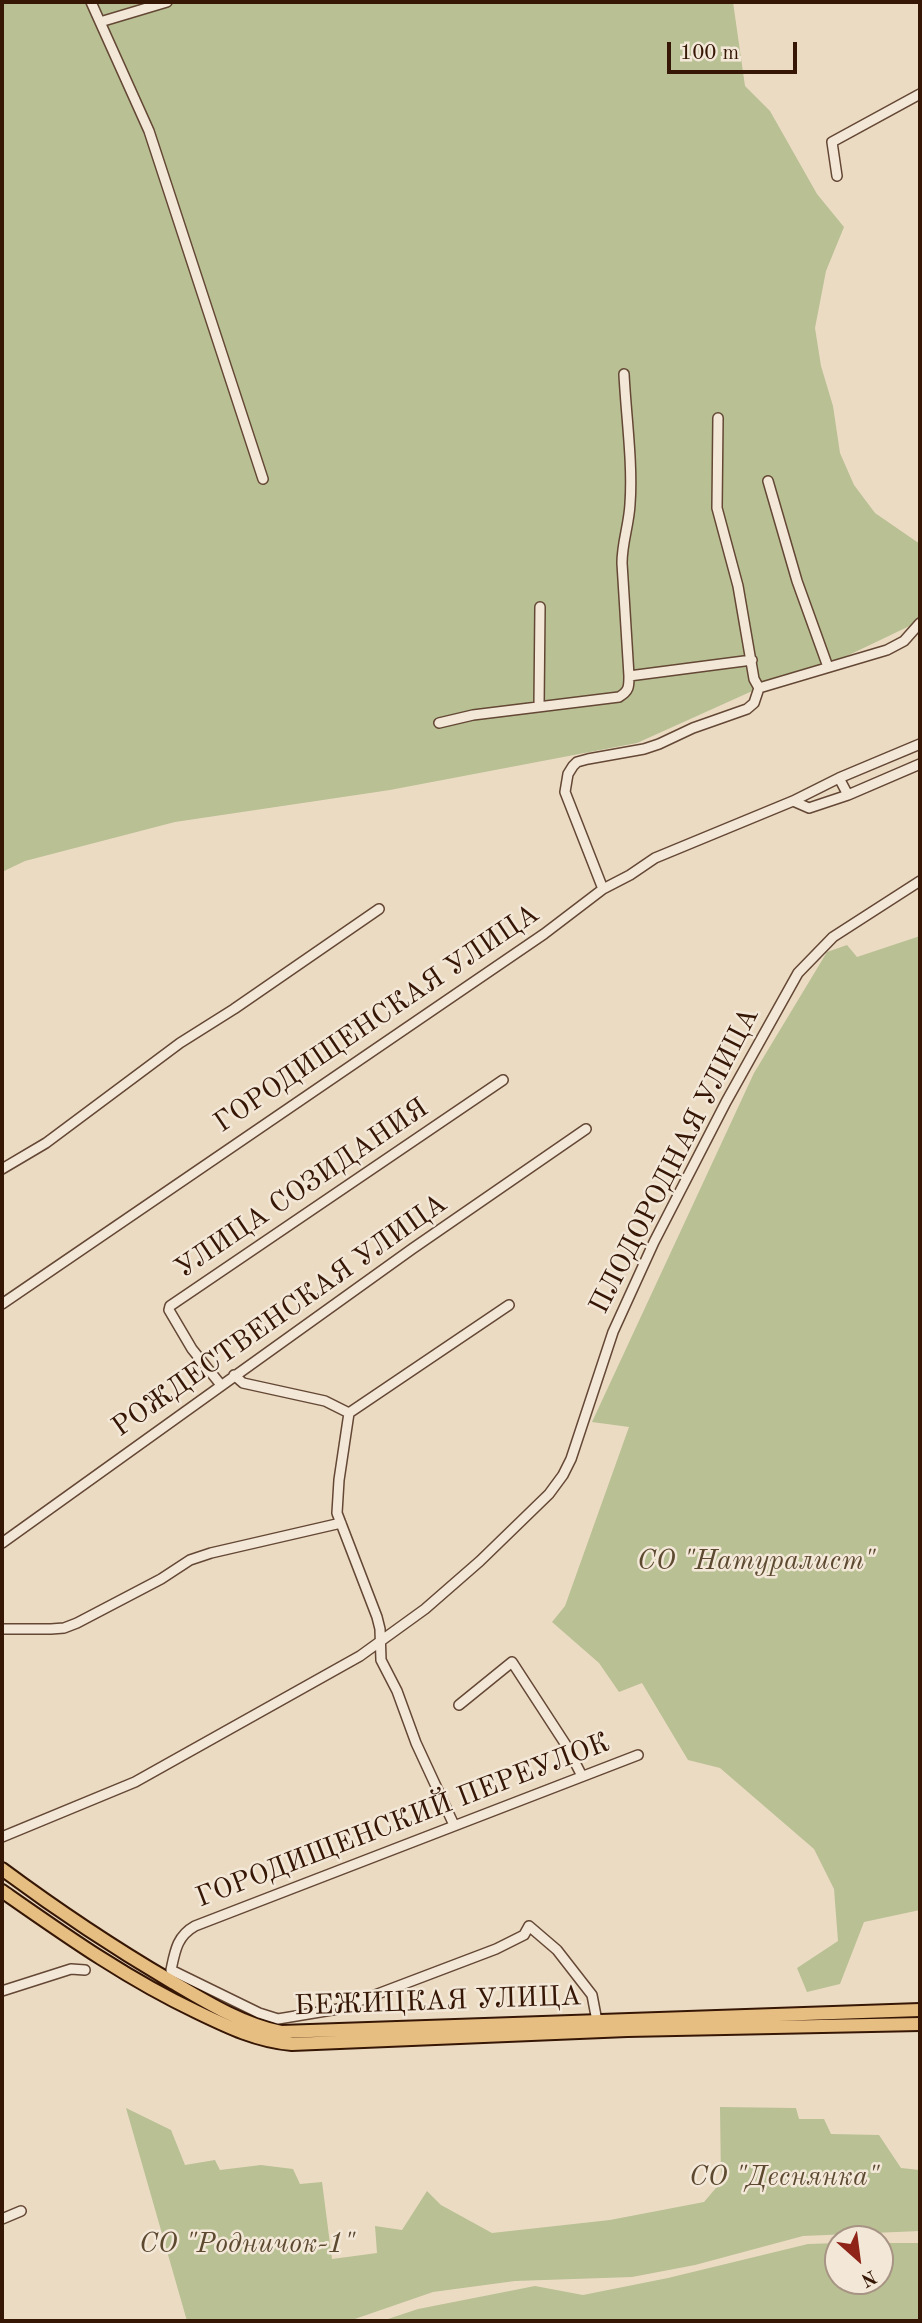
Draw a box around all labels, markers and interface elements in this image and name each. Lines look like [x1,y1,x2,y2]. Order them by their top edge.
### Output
scale bar [670,28,800,72]
text: 100 m [680,43,739,64]
street label: ГОРОДИЩЕНСКАЯ УЛИЦА [208,897,546,1141]
street label: ПЛОДОРОДНАЯ УЛИЦА [583,1002,767,1320]
street label: УЛИЦА СОЗИДАНИЯ [169,1092,435,1286]
street label: РОЖДЕСТВЕНСКАЯ УЛИЦА [106,1187,454,1445]
park label: СО "Натуралист" [637,1545,875,1579]
street label: ГОРОДИЩЕНСКИЙ ПЕРЕУЛОК [191,1726,615,1916]
street label: БЕЖИЦКАЯ УЛИЦА [294,1980,582,2024]
park label: СО "Деснянка" [689,2161,879,2195]
north arrow [824,2225,894,2295]
park label: СО "Родничок-1" [139,2228,355,2262]
text: N [857,2265,879,2289]

